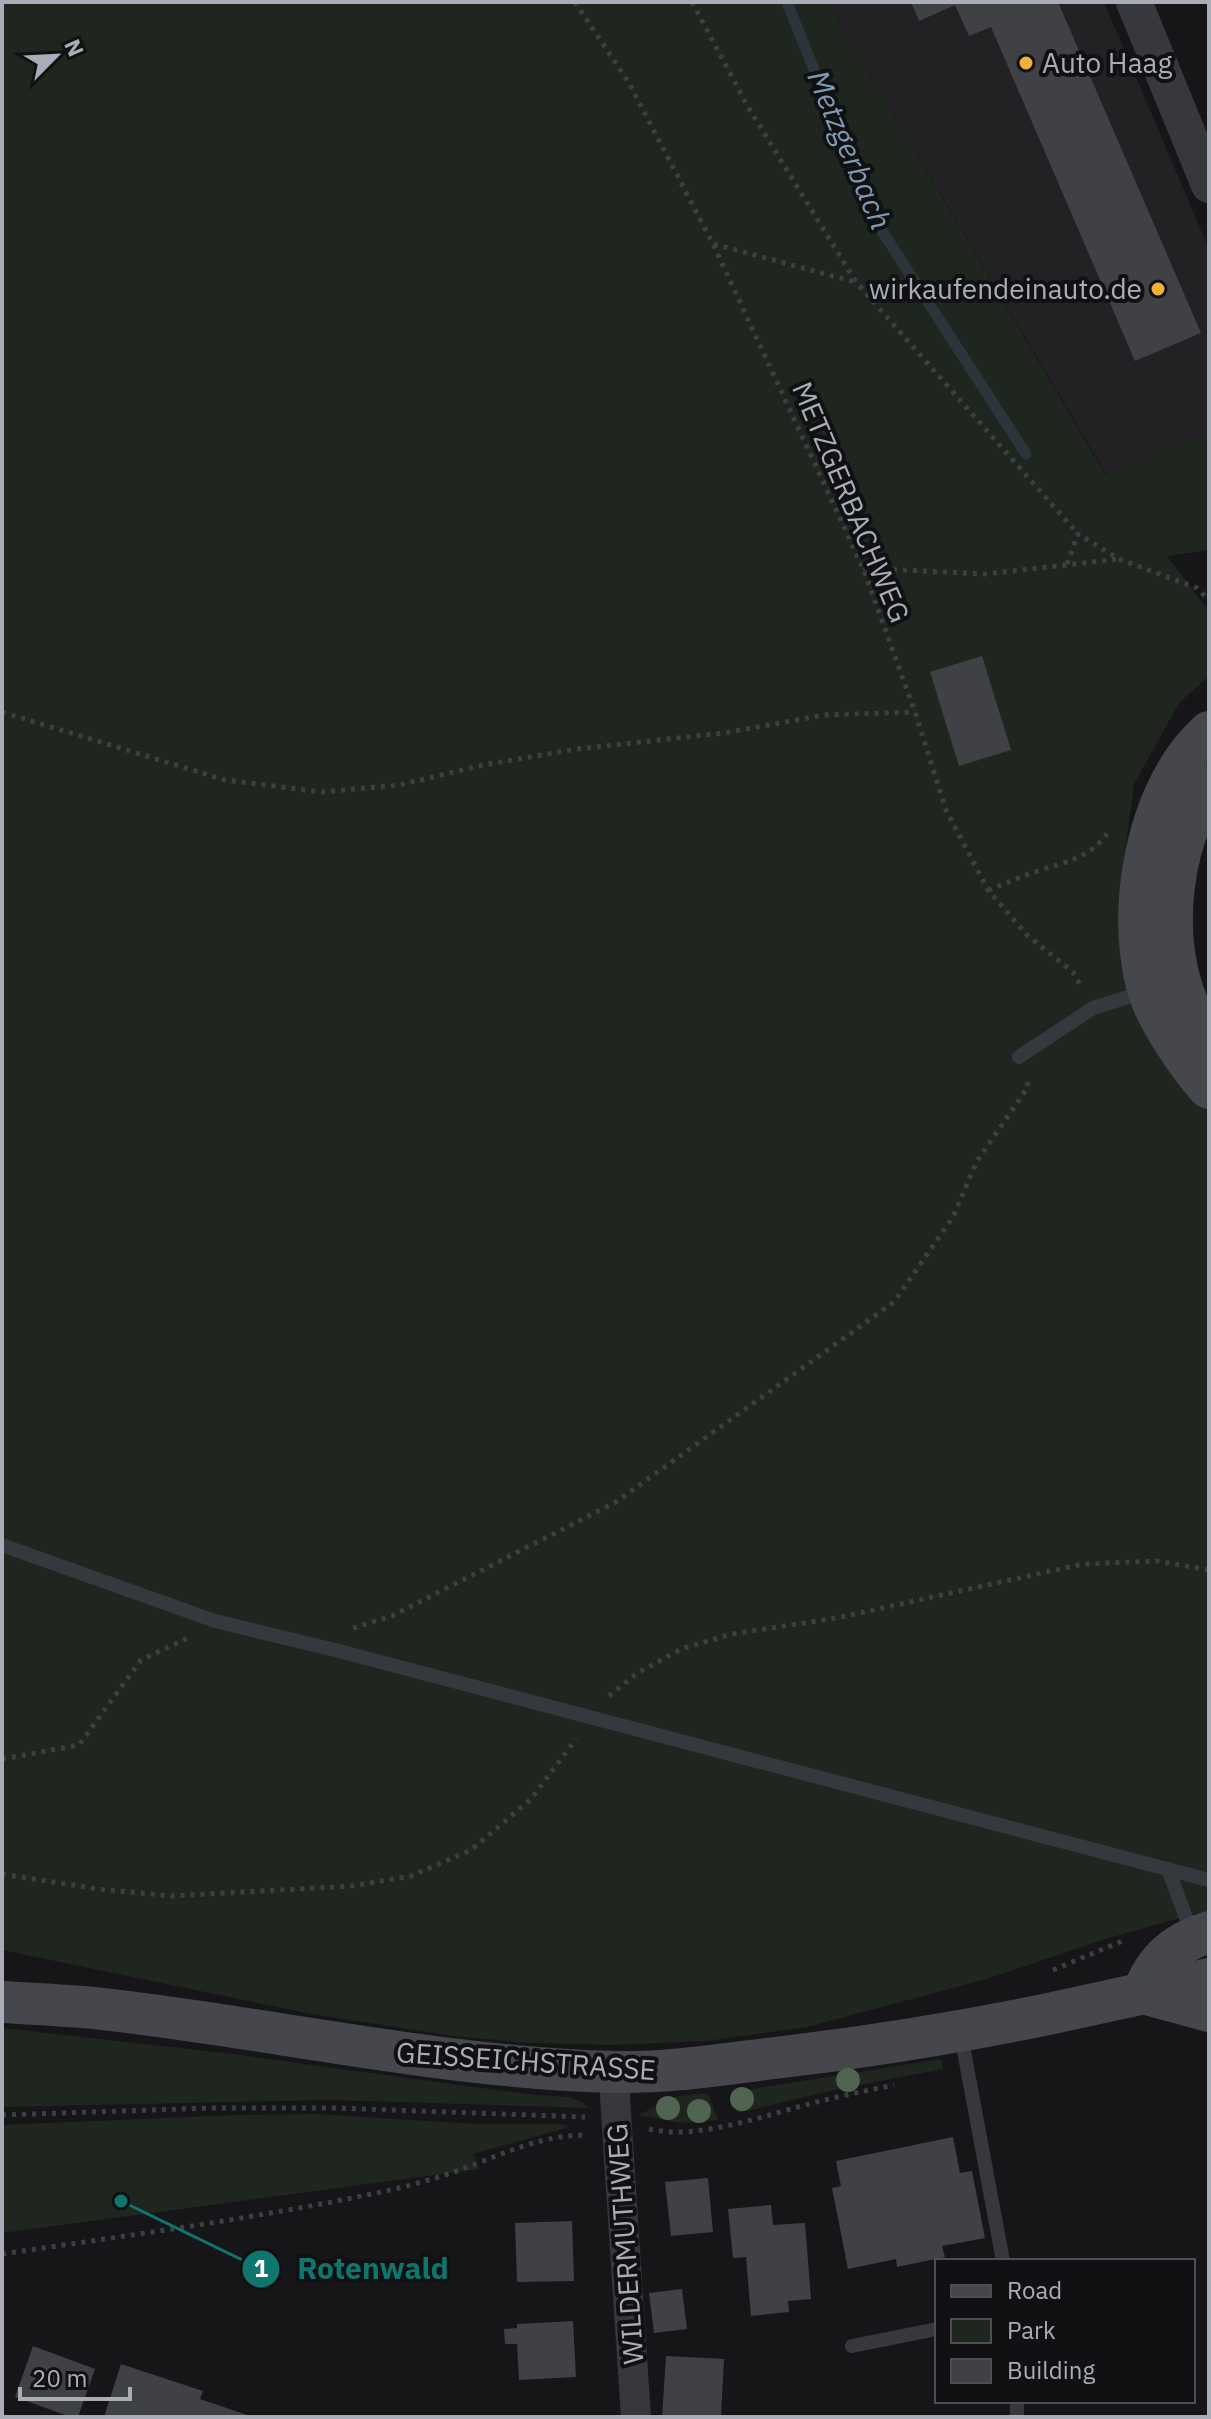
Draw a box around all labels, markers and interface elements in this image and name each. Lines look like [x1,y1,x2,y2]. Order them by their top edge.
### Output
north arrow [16,16,96,96]
text: N [58,34,91,61]
place label: Auto Haag [1042,44,1173,81]
marker: Auto Haag [1017,54,1035,72]
water label: Metzgerbach [799,64,901,235]
place label: wirkaufendeinauto.de [869,270,1142,307]
marker: wirkaufendeinauto.de [1149,280,1167,298]
street label: METZGERBACHWEG [784,376,919,628]
street label: GEISSEICHSTRASSE [395,2033,657,2088]
street label: WILDERMUTHWEG [598,2122,651,2366]
callout: Rotenwald [241,2242,464,2296]
text: Rotenwald [297,2248,449,2287]
text: 1 [254,2252,268,2284]
legend [935,2259,1195,2403]
text: Road [1007,2274,1062,2306]
text: Park [1007,2314,1056,2346]
scale bar [20,2351,130,2401]
text: Building [1007,2354,1095,2386]
text: 20 m [32,2362,87,2394]

